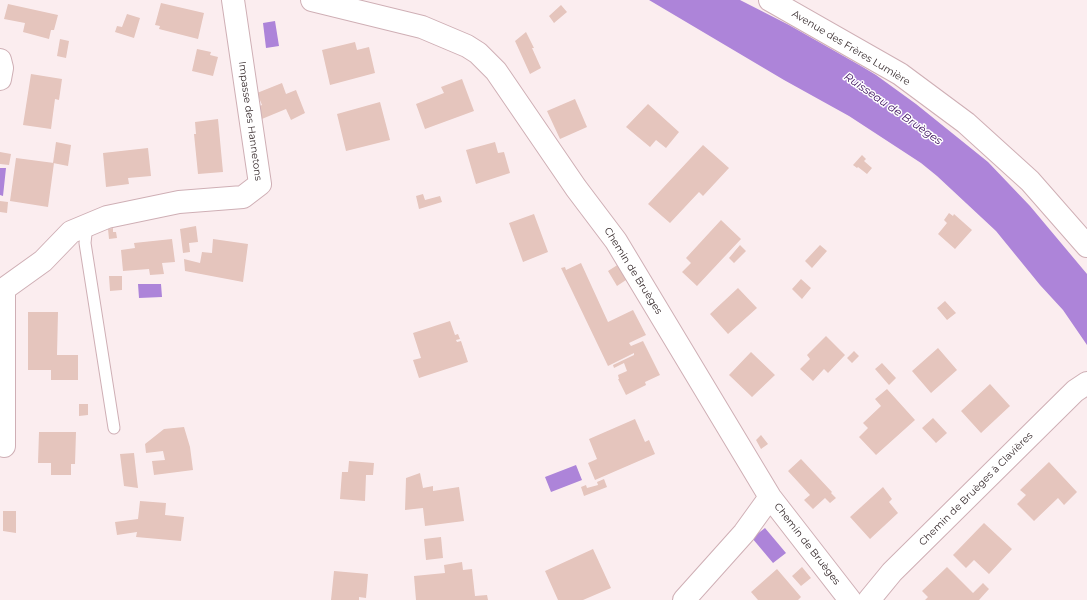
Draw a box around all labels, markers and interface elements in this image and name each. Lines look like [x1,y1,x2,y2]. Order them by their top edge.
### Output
street label: Avenue des Frères Lumière [790,8,912,88]
street label: Impasse des Hannetons [236,61,264,181]
water label: Ruisseau de Bruèges [841,70,945,148]
street label: Chemin de Bruèges [601,225,665,317]
street label: Chemin de Bruèges à Clavières [917,430,1035,548]
street label: Chemin de Bruèges [771,501,843,587]

